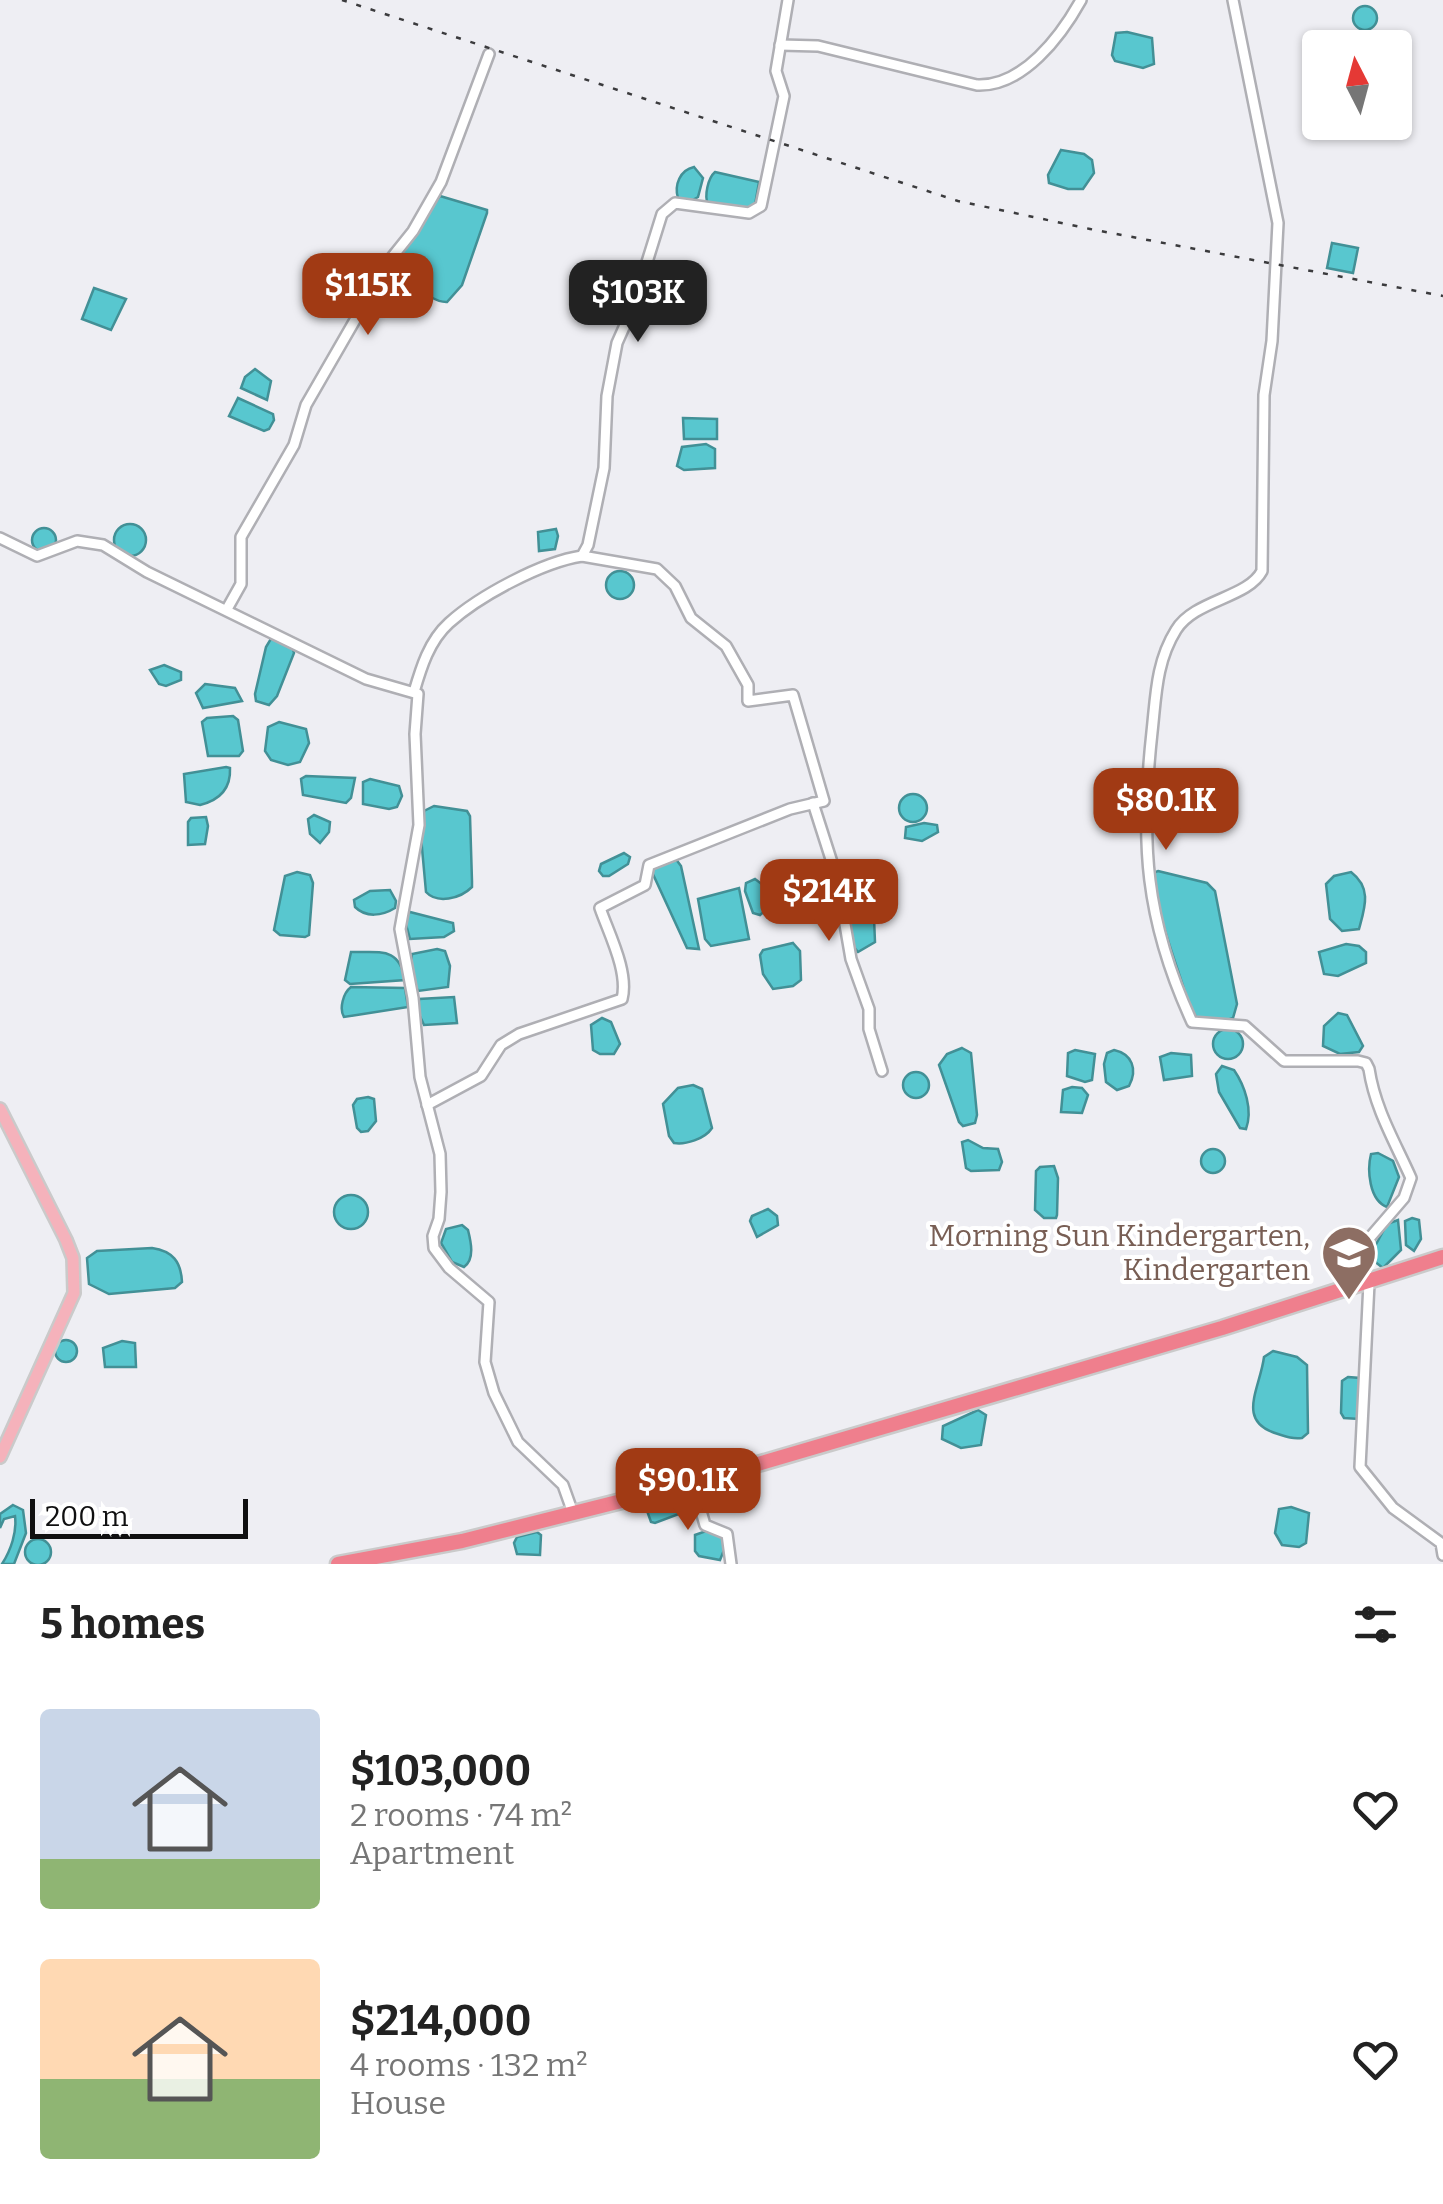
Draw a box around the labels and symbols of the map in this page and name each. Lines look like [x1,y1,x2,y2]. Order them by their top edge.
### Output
north arrow [1302,30,1412,140]
pin: $115K [298,253,438,338]
pin: $103K [568,260,708,345]
pin: $80.1K [1085,768,1247,853]
pin: $214K [759,859,899,944]
place label: Morning Sun Kindergarten, Kindergarten [928,1218,1310,1288]
school or university icon: Morning Sun Kindergarten, Kindergarten [1319,1223,1379,1302]
pin: $90.1K [607,1448,769,1533]
scale bar [30,1494,248,1538]

